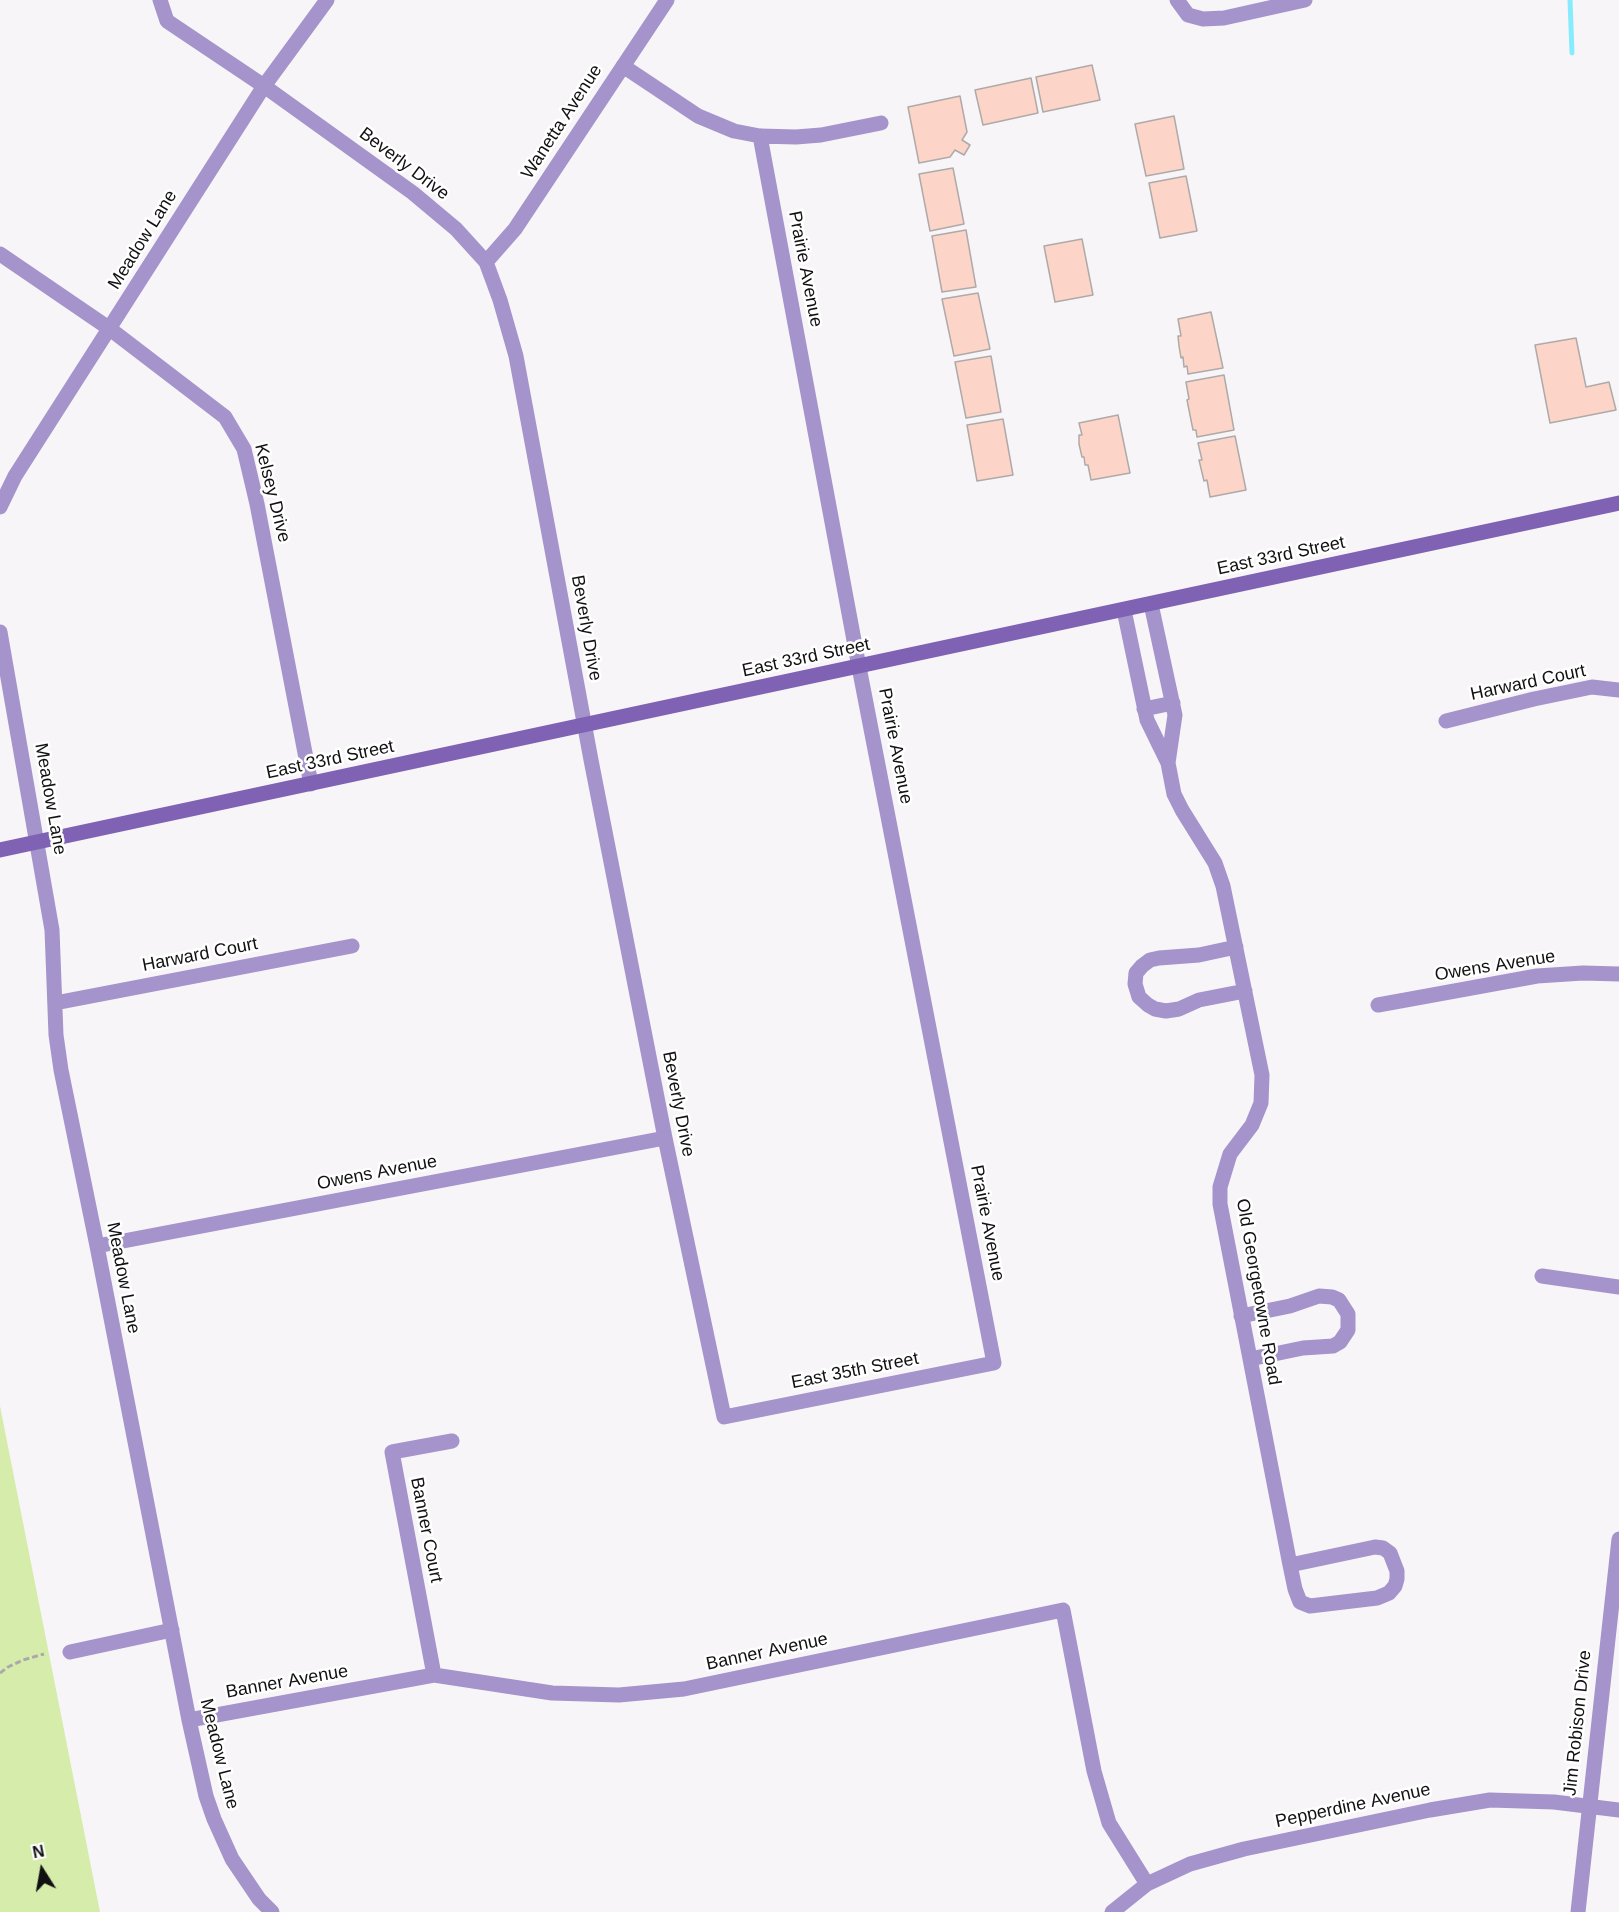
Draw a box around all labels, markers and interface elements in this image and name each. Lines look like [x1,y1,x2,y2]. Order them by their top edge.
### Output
street label: Wanetta Avenue [517,61,607,183]
street label: Beverly Drive [355,123,453,205]
street label: Meadow Lane [104,186,182,294]
street label: Prairie Avenue [783,209,827,329]
street label: Kelsey Drive [249,441,295,545]
street label: East 33rd Street [1215,532,1347,580]
street label: Beverly Drive [566,573,606,683]
street label: East 33rd Street [740,634,872,682]
street label: Harward Court [1469,660,1587,706]
street label: Prairie Avenue [873,686,917,806]
street label: East 33rd Street [264,736,396,784]
street label: Meadow Lane [30,741,70,857]
street label: Harward Court [140,933,260,977]
street label: Owens Avenue [1433,946,1557,986]
street label: Beverly Drive [657,1049,699,1159]
street label: Owens Avenue [315,1151,439,1195]
street label: Prairie Avenue [965,1163,1009,1283]
street label: Old Georgetowne Road [1231,1197,1285,1387]
street label: Meadow Lane [102,1220,144,1336]
street label: East 35th Street [790,1348,920,1394]
street label: Banner Court [405,1475,447,1585]
street label: Banner Avenue [704,1629,830,1675]
street label: Jim Robison Drive [1560,1649,1596,1797]
street label: Banner Avenue [224,1661,350,1703]
street label: Meadow Lane [195,1697,243,1811]
street label: Pepperdine Avenue [1274,1779,1432,1833]
north arrow [12,1840,72,1900]
text: N [31,1842,46,1861]

